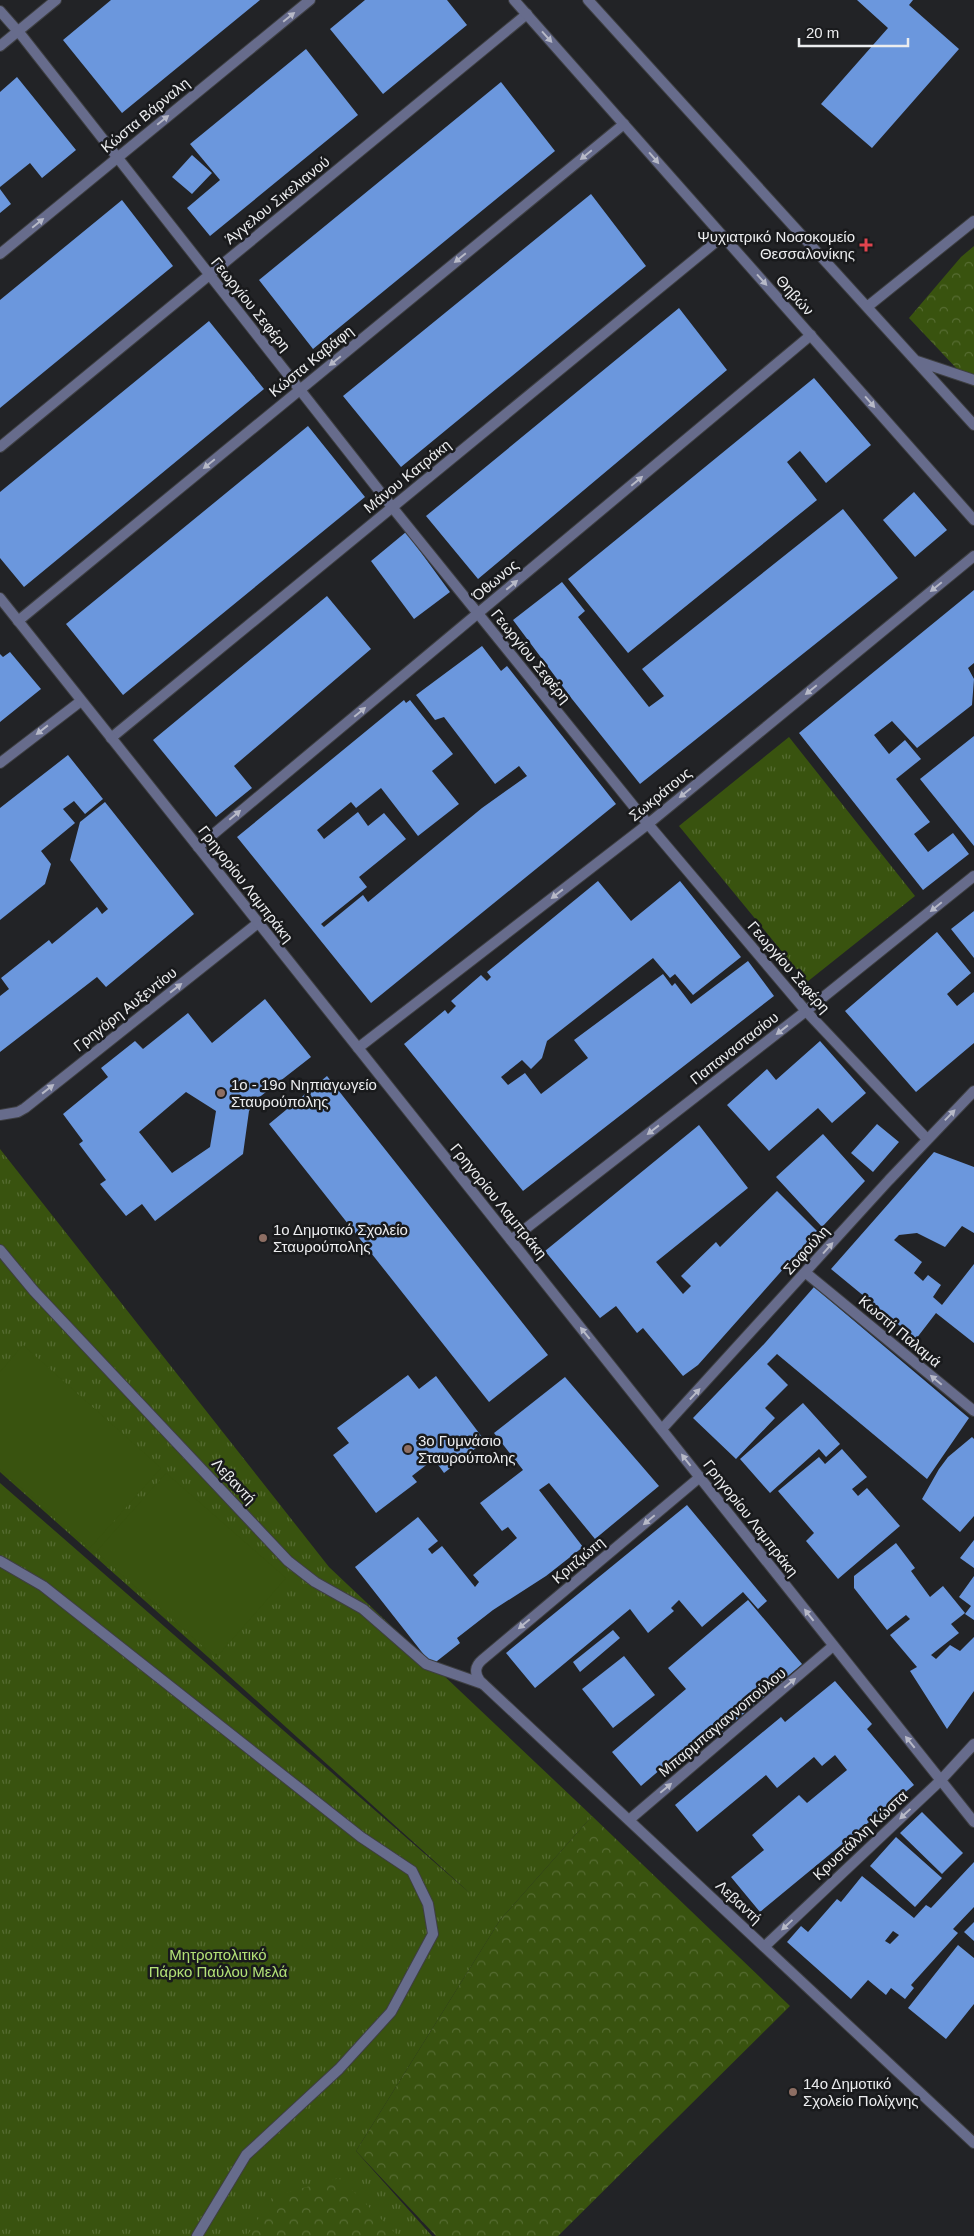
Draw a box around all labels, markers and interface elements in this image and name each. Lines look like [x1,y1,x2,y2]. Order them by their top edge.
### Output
one-way arrow [282,11,295,22]
scale bar [799,15,908,47]
text: 20 m [806,24,839,41]
one-way arrow [541,30,552,43]
street label: Κώστα Βάρναλη [97,74,193,156]
one-way arrow [157,114,170,125]
one-way arrow [580,149,593,160]
one-way arrow [648,152,660,164]
street label: Άγγελου Σικελιανού [221,153,333,247]
one-way arrow [31,217,44,228]
place label: Ψυχιατρικό Νοσοκομείο Θεσσαλονίκης [697,228,855,262]
marker: Ψυχιατρικό Νοσοκομείο Θεσσαλονίκης [859,238,873,252]
one-way arrow [454,252,467,263]
street label: Γεωργίου Σεφέρη [208,254,294,354]
street label: Θηβών [773,272,817,318]
one-way arrow [756,274,768,286]
street label: Κώστα Καβάφη [266,322,356,400]
one-way arrow [329,355,342,366]
one-way arrow [864,395,875,408]
street label: Μάνου Κατράκη [360,436,454,516]
one-way arrow [204,458,216,470]
one-way arrow [630,475,642,487]
street label: Όθωνος [468,556,521,605]
one-way arrow [505,580,518,591]
one-way arrow [931,581,943,593]
street label: Γεωργίου Σεφέρη [488,606,574,706]
one-way arrow [804,685,817,696]
one-way arrow [353,706,366,717]
one-way arrow [36,725,49,736]
street label: Σωκράτους [625,764,695,824]
one-way arrow [679,788,692,799]
one-way arrow [228,810,241,821]
street label: Γρηγορίου Λαμπράκη [195,822,297,946]
one-way arrow [551,888,564,899]
one-way arrow [930,902,943,913]
street label: Γεωργίου Σεφέρη [745,918,833,1016]
street label: Γρηγόρη Αυξεντίου [70,963,180,1055]
one-way arrow [169,982,182,993]
street label: Παπαναστασίου [687,1008,781,1088]
one-way arrow [775,1025,788,1035]
place label: 1o - 19o Νηπιαγωγείο Σταυρούπολης [231,1076,377,1110]
one-way arrow [42,1083,55,1094]
marker: 1o - 19o Νηπιαγωγείο Σταυρούπολης [215,1087,227,1099]
one-way arrow [944,1109,956,1121]
one-way arrow [647,1124,660,1135]
street label: Γρηγορίου Λαμπράκη [447,1140,551,1262]
place label: 1ο Δημοτικό Σχολείο Σταυρούπολης [273,1221,408,1255]
street label: Σοφούλη [780,1222,832,1278]
marker: 1ο Δημοτικό Σχολείο Σταυρούπολης [257,1232,269,1244]
one-way arrow [823,1241,834,1254]
street label: Κωστή Παλαμά [855,1292,945,1370]
one-way arrow [580,1327,591,1340]
one-way arrow [930,1375,943,1386]
one-way arrow [689,1388,701,1400]
place label: 3ο Γυμνάσιο Σταυρούπολης [418,1432,516,1466]
marker: 3ο Γυμνάσιο Σταυρούπολης [402,1443,414,1455]
one-way arrow [681,1454,692,1467]
street label: Λεβαντή [209,1455,259,1507]
street label: Γρηγορίου Λαμπράκη [700,1456,802,1580]
one-way arrow [643,1514,656,1525]
street label: Κριτζιώτη [548,1533,608,1587]
one-way arrow [803,1609,814,1622]
one-way arrow [518,1618,531,1629]
street label: Μπαρμπαγιαννοπούλου [655,1664,789,1780]
one-way arrow [784,1678,796,1689]
one-way arrow [905,1736,916,1749]
one-way arrow [660,1783,673,1794]
street label: Κρυστάλλη Κώστα [809,1787,911,1883]
one-way arrow [900,1808,912,1820]
street label: Λεβαντή [713,1877,765,1927]
one-way arrow [781,1919,793,1931]
park label: Μητροπολιτικό Πάρκο Παύλου Μελά [149,1946,288,1980]
place label: 14ο Δημοτικό Σχολείο Πολίχνης [803,2075,919,2109]
marker: 14ο Δημοτικό Σχολείο Πολίχνης [787,2086,799,2098]

